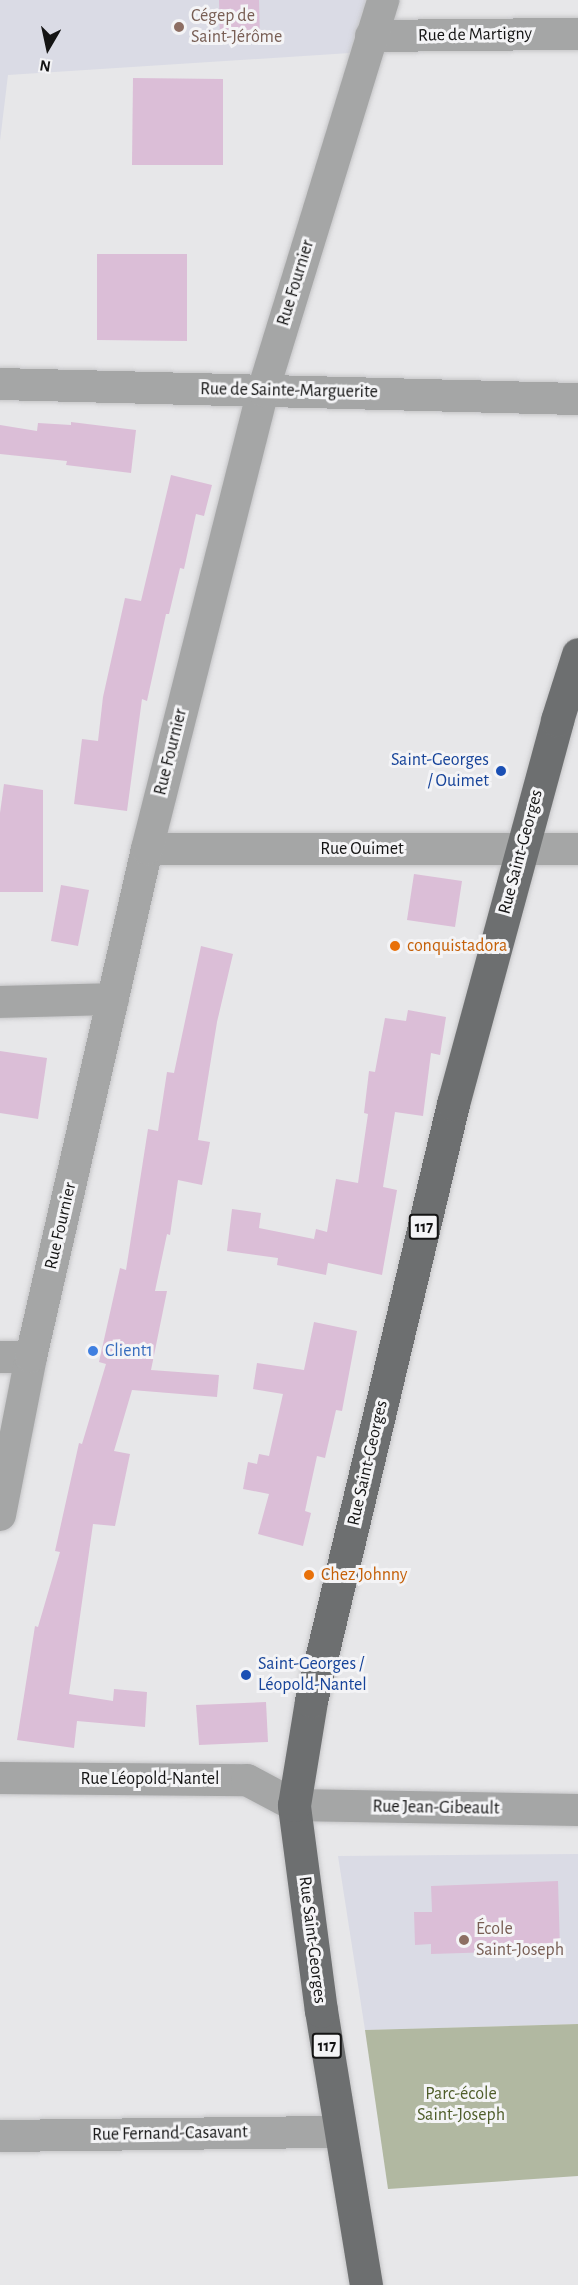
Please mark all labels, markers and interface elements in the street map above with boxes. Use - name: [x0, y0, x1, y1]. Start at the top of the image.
- place label: Cégep de Saint-Jérôme: [191, 6, 282, 48]
- north arrow: [18, 18, 78, 78]
- marker: Cégep de Saint-Jérôme: [172, 20, 186, 34]
- street label: Rue de Martigny: [418, 23, 532, 47]
- text: N: [38, 57, 52, 75]
- street label: Rue Fournier: [273, 237, 319, 329]
- street label: Rue de Sainte-Marguerite: [200, 379, 378, 403]
- street label: Rue Fournier: [150, 706, 192, 798]
- place label: Saint-Georges / Ouimet: [391, 750, 489, 792]
- marker: Saint-Georges / Ouimet: [494, 764, 508, 778]
- street label: Rue Saint-Georges: [494, 787, 548, 917]
- street label: Rue Ouimet: [320, 838, 404, 860]
- place label: conquistadora: [407, 935, 507, 957]
- marker: conquistadora: [388, 939, 402, 953]
- street label: Rue Fournier: [41, 1180, 81, 1272]
- road number: 117: [408, 1214, 440, 1240]
- place label: Client1: [105, 1340, 153, 1362]
- marker: Client1: [86, 1344, 100, 1358]
- street label: Rue Saint-Georges: [343, 1398, 393, 1528]
- place label: Chez Johnny: [321, 1564, 407, 1586]
- marker: Chez Johnny: [302, 1568, 316, 1582]
- place label: Saint-Georges / Léopold-Nantel: [258, 1654, 367, 1696]
- marker: Saint-Georges / Léopold-Nantel: [239, 1668, 253, 1682]
- street label: Rue Léopold-Nantel: [81, 1768, 219, 1790]
- street label: Rue Jean-Gibeault: [372, 1796, 500, 1820]
- street label: Rue Saint-Georges: [293, 1875, 331, 2005]
- place label: École Saint-Joseph: [476, 1919, 564, 1962]
- marker: École Saint-Joseph: [457, 1933, 471, 1947]
- road number: 117: [310, 2033, 344, 2059]
- park label: Parc-école Saint-Joseph: [417, 2084, 505, 2126]
- street label: Rue Fernand-Casavant: [92, 2122, 248, 2146]

